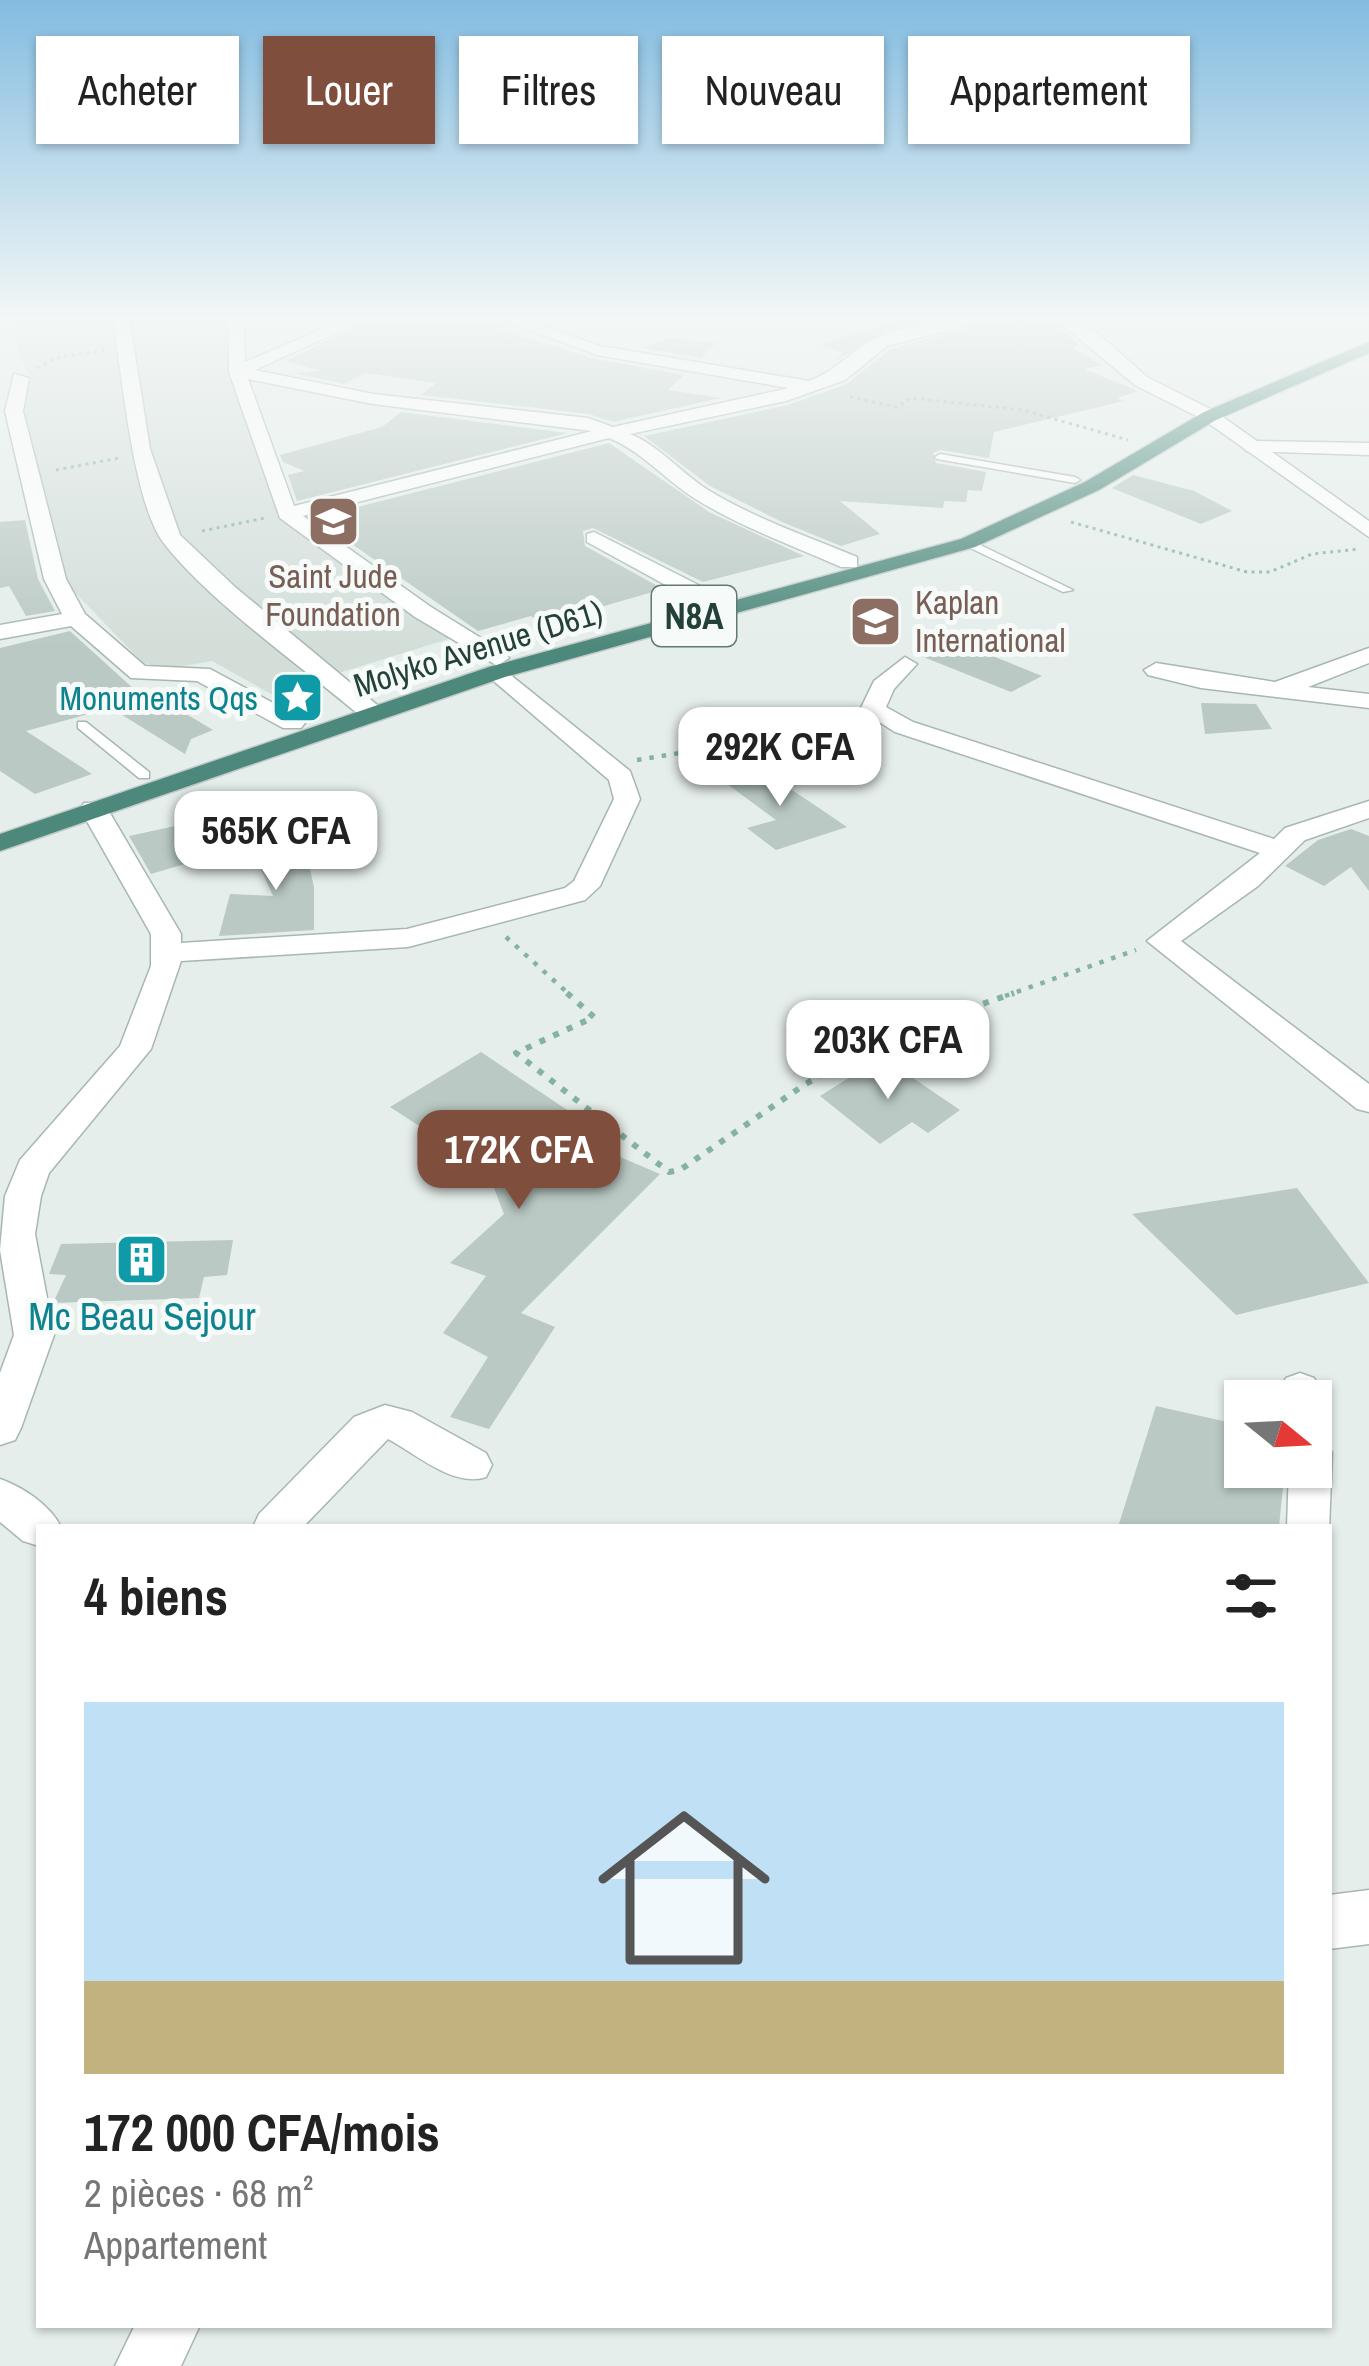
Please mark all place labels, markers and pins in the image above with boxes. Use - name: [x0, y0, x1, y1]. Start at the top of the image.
- school or university icon: Saint Jude Foundation: [305, 494, 361, 550]
- place label: Saint Jude Foundation: [265, 554, 401, 636]
- place label: Kaplan International: [915, 580, 1065, 662]
- school or university icon: Kaplan International: [848, 593, 904, 649]
- place icon: Monuments Qqs: [269, 670, 325, 726]
- place label: Monuments Qqs: [59, 676, 258, 720]
- pin: 292K CFA: [656, 707, 904, 809]
- pin: 565K CFA: [152, 791, 400, 893]
- pin: 203K CFA: [764, 1000, 1012, 1102]
- pin: 172K CFA: [395, 1110, 643, 1212]
- building icon: Mc Beau Sejour: [114, 1231, 170, 1287]
- place label: Mc Beau Sejour: [28, 1290, 256, 1342]

